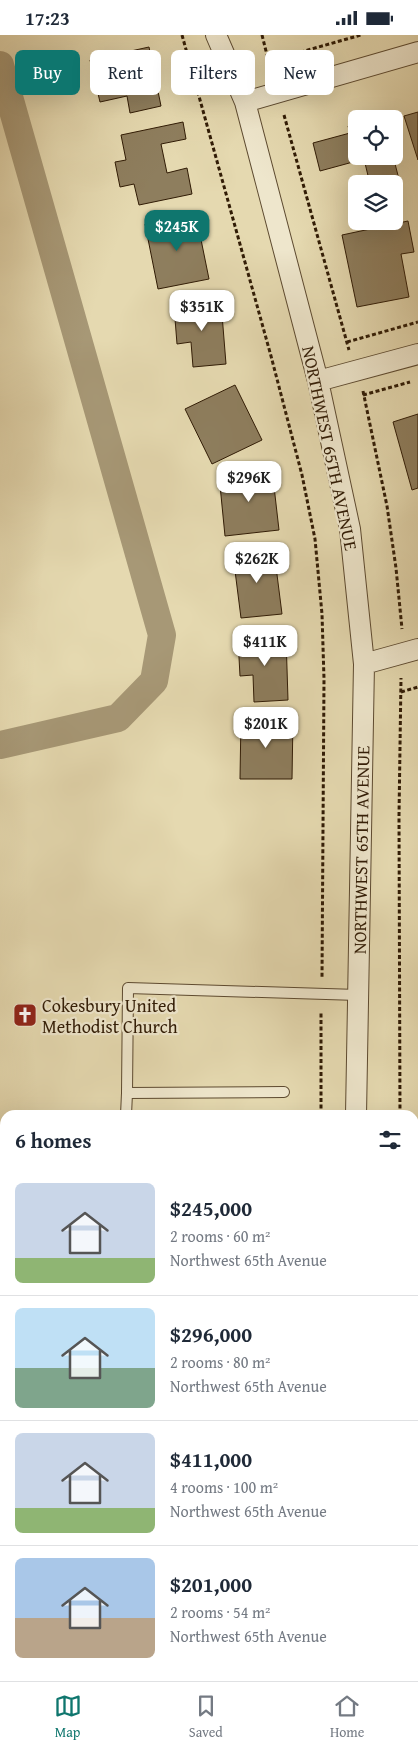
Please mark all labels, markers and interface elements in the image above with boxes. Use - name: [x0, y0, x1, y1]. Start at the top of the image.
- text: 17:23: [25, 4, 70, 32]
- chip: Buy: [15, 50, 80, 95]
- chip: Rent: [90, 50, 161, 95]
- chip: Filters: [171, 50, 255, 95]
- chip: New: [265, 50, 334, 95]
- map controls: [348, 110, 403, 230]
- button: locate: [348, 110, 403, 165]
- button: layers: [348, 175, 403, 230]
- pin: $245K: [142, 209, 212, 252]
- text: $245K: [155, 214, 199, 238]
- pin: $351K: [167, 289, 237, 332]
- text: $351K: [180, 294, 224, 318]
- street label: NORTHWEST 65TH AVENUE: [295, 343, 365, 553]
- pin: $296K: [214, 461, 284, 503]
- text: $296K: [227, 465, 271, 489]
- pin: $262K: [222, 541, 292, 584]
- text: $262K: [235, 546, 279, 570]
- pin: $411K: [230, 625, 300, 667]
- text: $411K: [243, 629, 287, 653]
- pin: $201K: [231, 707, 301, 749]
- text: $201K: [244, 711, 288, 735]
- street label: NORTHWEST 65TH AVENUE: [346, 746, 376, 954]
- place label: Cokesbury United Methodist Church: [42, 992, 178, 1040]
- church icon: Cokesbury United Methodist Church: [12, 1002, 38, 1028]
- text: 6 homes: [15, 1125, 91, 1156]
- icon: filters: [376, 1126, 404, 1154]
- text: $245,000: [170, 1193, 252, 1224]
- icon: home: [55, 1203, 115, 1263]
- text: 2 rooms · 60 m²: [170, 1224, 270, 1248]
- text: Northwest 65th Avenue: [170, 1248, 327, 1272]
- text: $296,000: [170, 1319, 252, 1350]
- icon: home: [55, 1328, 115, 1388]
- text: 2 rooms · 80 m²: [170, 1350, 270, 1374]
- text: Northwest 65th Avenue: [170, 1374, 327, 1398]
- text: $411,000: [170, 1444, 252, 1475]
- icon: home: [55, 1453, 115, 1513]
- text: 4 rooms · 100 m²: [170, 1475, 278, 1499]
- text: Northwest 65th Avenue: [170, 1499, 327, 1523]
- text: $201,000: [170, 1569, 252, 1600]
- icon: home: [55, 1578, 115, 1638]
- text: 2 rooms · 54 m²: [170, 1600, 270, 1624]
- text: Northwest 65th Avenue: [170, 1624, 327, 1648]
- tab: Map: [54, 1692, 82, 1742]
- tab: Saved: [189, 1692, 223, 1742]
- tab: Home: [330, 1692, 364, 1742]

